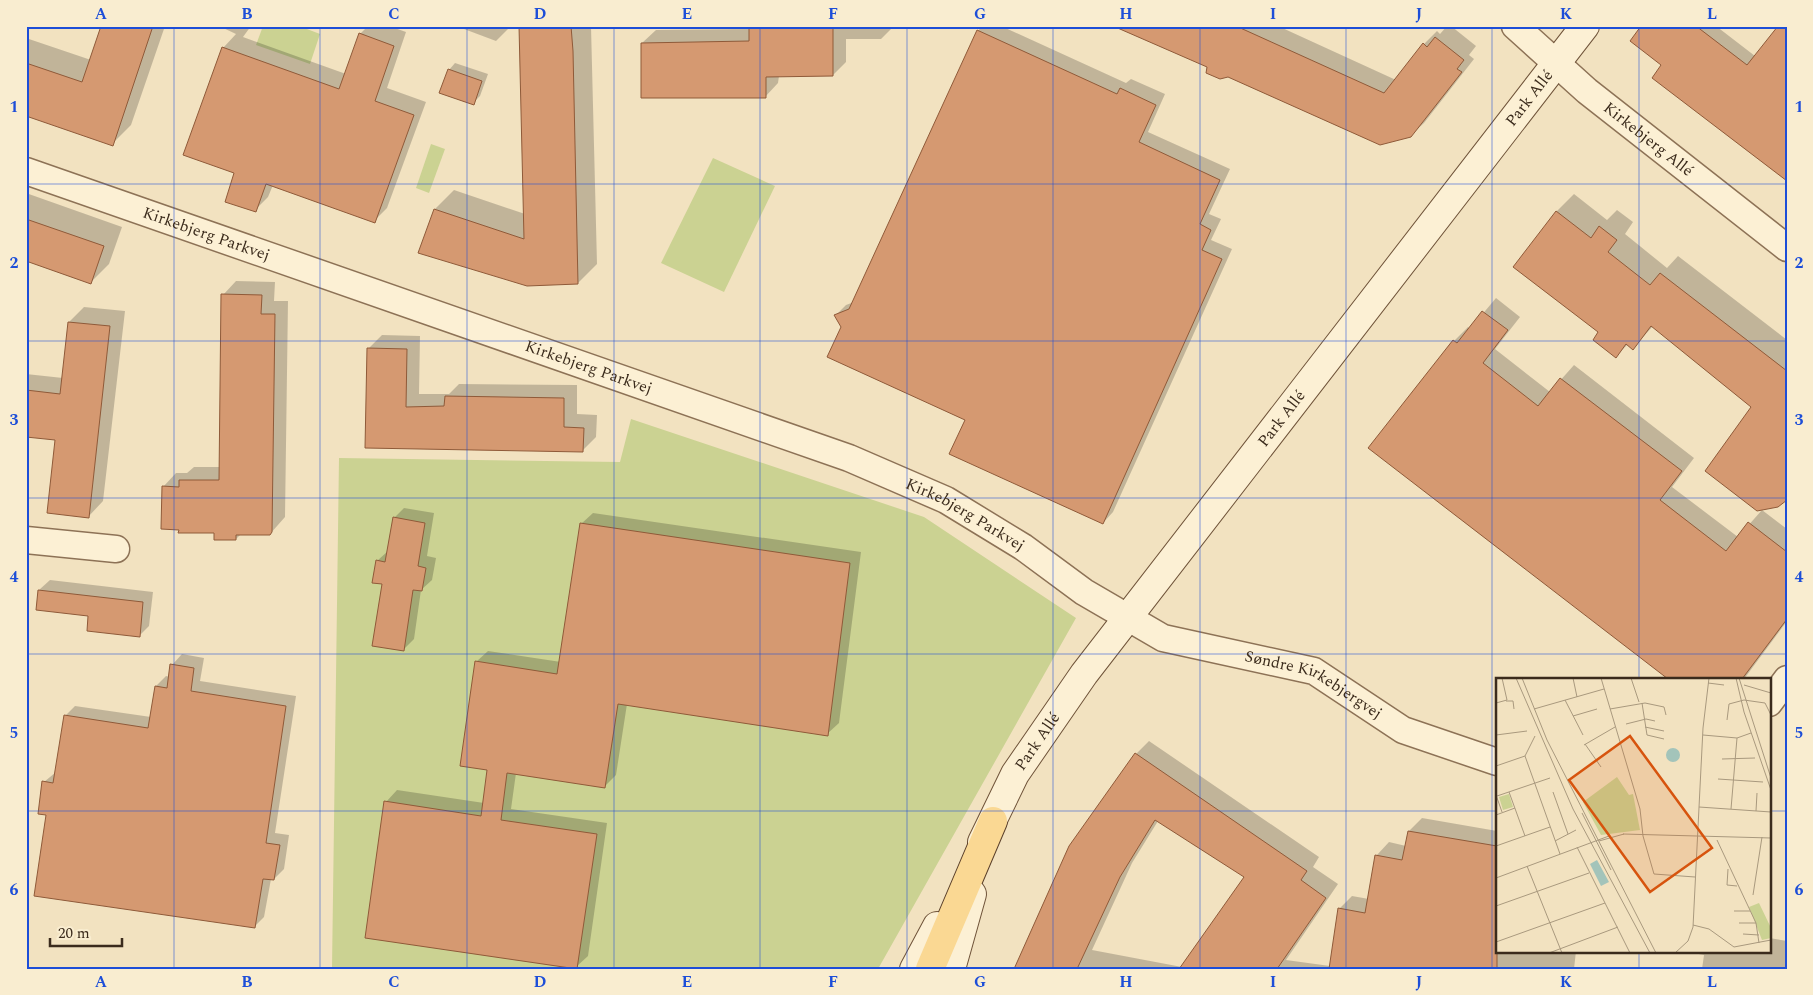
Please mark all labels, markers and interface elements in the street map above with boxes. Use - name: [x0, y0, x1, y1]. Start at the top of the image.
- text: A: [95, 2, 108, 26]
- text: B: [241, 2, 253, 26]
- text: C: [388, 2, 400, 26]
- text: D: [534, 2, 547, 26]
- text: E: [682, 2, 692, 26]
- text: F: [828, 2, 838, 26]
- text: G: [974, 2, 986, 26]
- text: H: [1119, 2, 1133, 26]
- text: I: [1270, 2, 1276, 26]
- text: J: [1416, 2, 1423, 26]
- text: K: [1560, 2, 1573, 26]
- text: L: [1707, 2, 1717, 26]
- street label: Park Allé: [1500, 64, 1559, 132]
- text: 1: [10, 95, 18, 119]
- text: 1: [1795, 95, 1803, 119]
- street label: Kirkebjerg Allé: [1598, 96, 1699, 182]
- street label: Kirkebjerg Parkvej: [139, 201, 273, 267]
- text: 2: [10, 251, 19, 275]
- text: 2: [1795, 251, 1804, 275]
- street label: Kirkebjerg Parkvej: [522, 334, 656, 401]
- street label: Park Allé: [1252, 385, 1311, 452]
- text: 3: [10, 408, 19, 432]
- text: 3: [1795, 408, 1804, 432]
- street label: Kirkebjerg Parkvej: [902, 472, 1029, 557]
- text: 4: [10, 565, 19, 589]
- text: 4: [1795, 565, 1804, 589]
- street label: Søndre Kirkebjergvej: [1243, 644, 1387, 725]
- inset map: [1496, 678, 1770, 952]
- street label: Park Allé: [1009, 707, 1066, 776]
- text: 5: [10, 721, 18, 745]
- text: 5: [1795, 721, 1803, 745]
- text: 6: [10, 878, 19, 902]
- text: 6: [1795, 878, 1804, 902]
- scale bar: [50, 915, 122, 947]
- text: 20 m: [58, 922, 90, 945]
- text: A: [95, 970, 108, 994]
- text: B: [241, 970, 253, 994]
- text: C: [388, 970, 400, 994]
- text: D: [534, 970, 547, 994]
- text: E: [682, 970, 692, 994]
- text: F: [828, 970, 838, 994]
- text: G: [974, 970, 986, 994]
- text: H: [1119, 970, 1133, 994]
- text: I: [1270, 970, 1276, 994]
- text: J: [1416, 970, 1423, 994]
- text: K: [1560, 970, 1573, 994]
- text: L: [1707, 970, 1717, 994]

